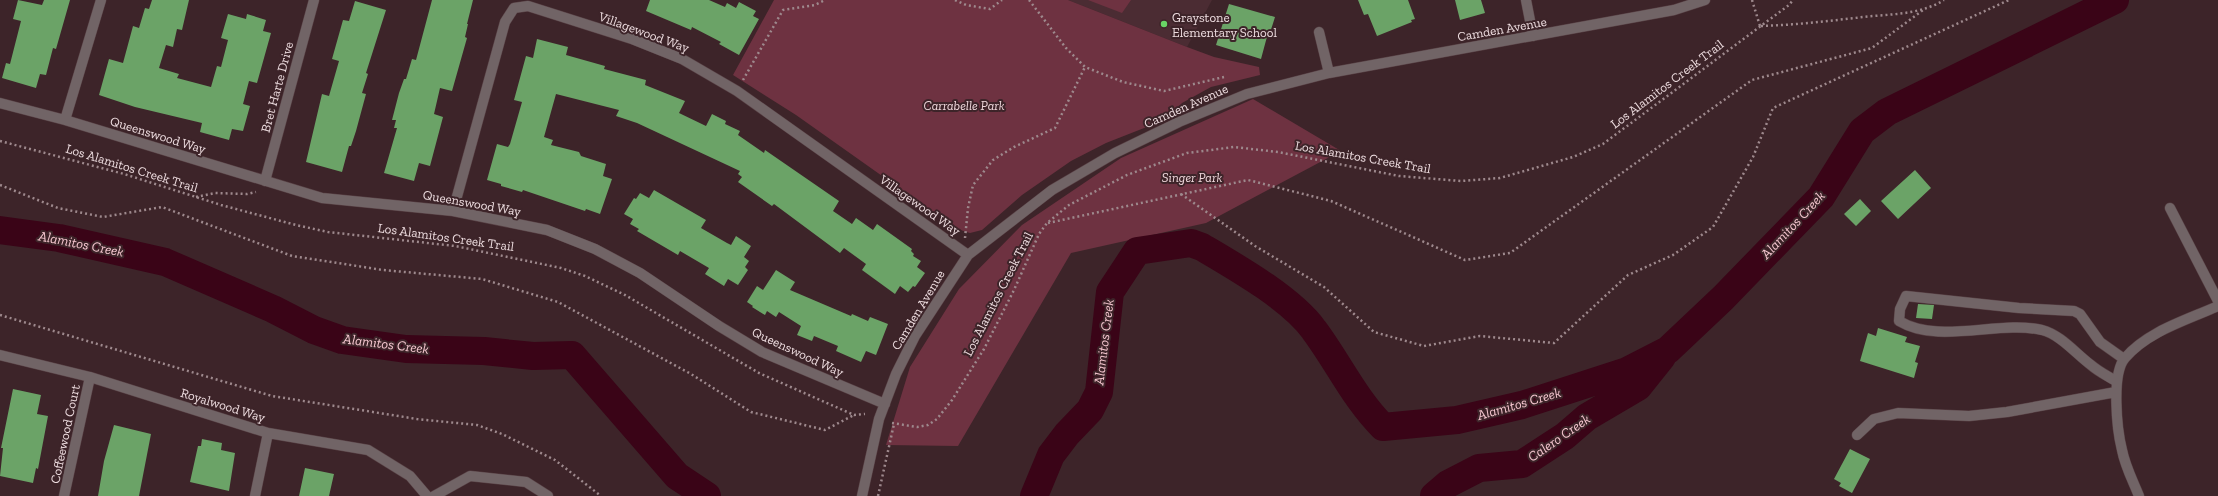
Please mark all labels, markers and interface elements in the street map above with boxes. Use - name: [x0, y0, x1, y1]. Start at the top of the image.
- street label: Villagewood Way: [596, 8, 692, 55]
- place label: Graystone Elementary School: [1172, 10, 1277, 40]
- street label: Camden Avenue: [1456, 14, 1548, 44]
- marker: Graystone Elementary School: [1159, 19, 1169, 29]
- street label: Los Alamitos Creek Trail: [1608, 36, 1727, 131]
- street label: Bret Harte Drive: [258, 40, 296, 134]
- street label: Camden Avenue: [1142, 81, 1230, 131]
- park label: Carrabelle Park: [923, 98, 1005, 113]
- street label: Queenswood Way: [108, 113, 208, 157]
- street label: Los Alamitos Creek Trail: [1294, 138, 1432, 176]
- street label: Los Alamitos Creek Trail: [64, 141, 200, 195]
- park label: Singer Park: [1162, 170, 1222, 185]
- street label: Villagewood Way: [876, 171, 964, 239]
- street label: Queenswood Way: [422, 187, 523, 219]
- water label: Alamitos Creek: [1757, 188, 1829, 263]
- street label: Los Alamitos Creek Trail: [377, 220, 516, 254]
- water label: Alamitos Creek: [36, 227, 125, 261]
- street label: Los Alamitos Creek Trail: [960, 229, 1036, 359]
- street label: Camden Avenue: [888, 267, 948, 353]
- water label: Alamitos Creek: [1090, 298, 1118, 387]
- street label: Queenswood Way: [750, 324, 846, 380]
- water label: Alamitos Creek: [341, 330, 430, 358]
- street label: Coffeewood Court: [47, 383, 83, 485]
- water label: Alamitos Creek: [1474, 384, 1563, 424]
- street label: Royalwood Way: [179, 385, 267, 425]
- water label: Calero Creek: [1525, 410, 1593, 466]

